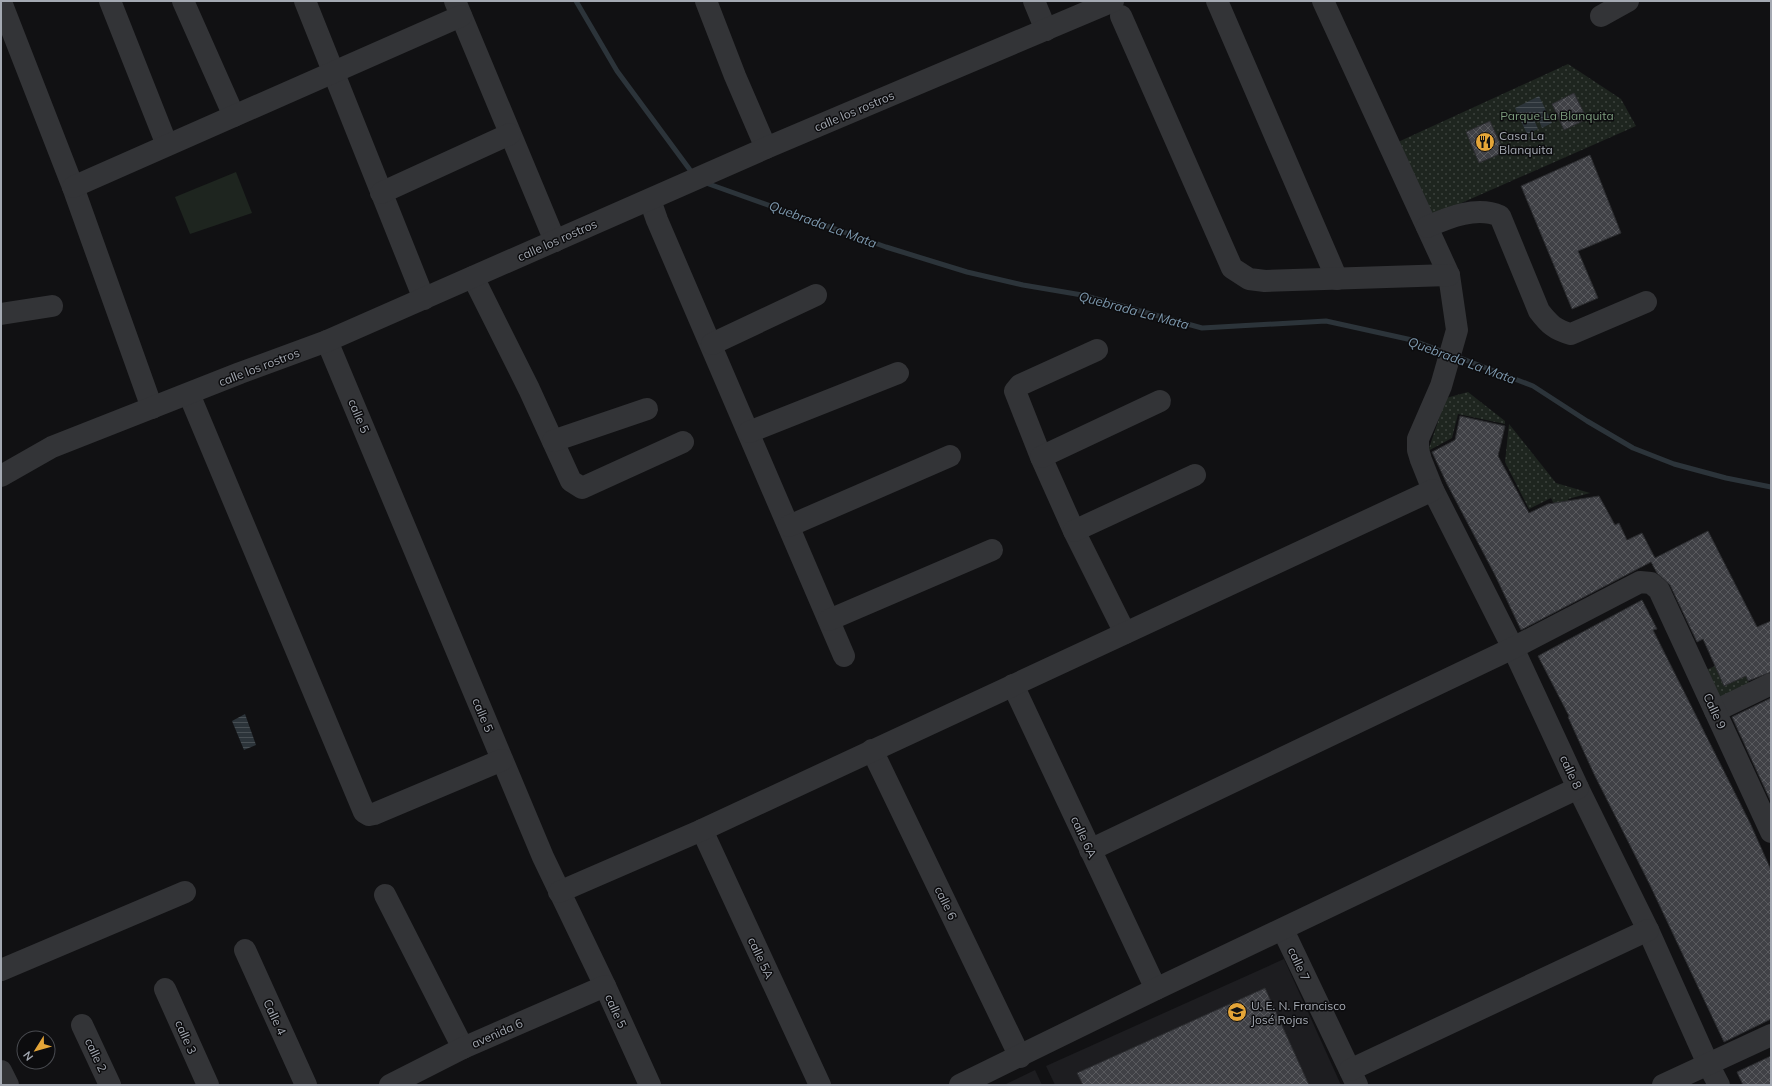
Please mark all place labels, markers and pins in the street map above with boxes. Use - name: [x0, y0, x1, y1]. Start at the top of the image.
- place label: Casa La Blanquita: [1499, 128, 1553, 157]
- restaurant icon: Casa La Blanquita: [1474, 131, 1496, 153]
- place label: U. E. N. Francisco José Rojas: [1251, 998, 1346, 1027]
- school or university icon: U. E. N. Francisco José Rojas: [1226, 1001, 1248, 1023]

